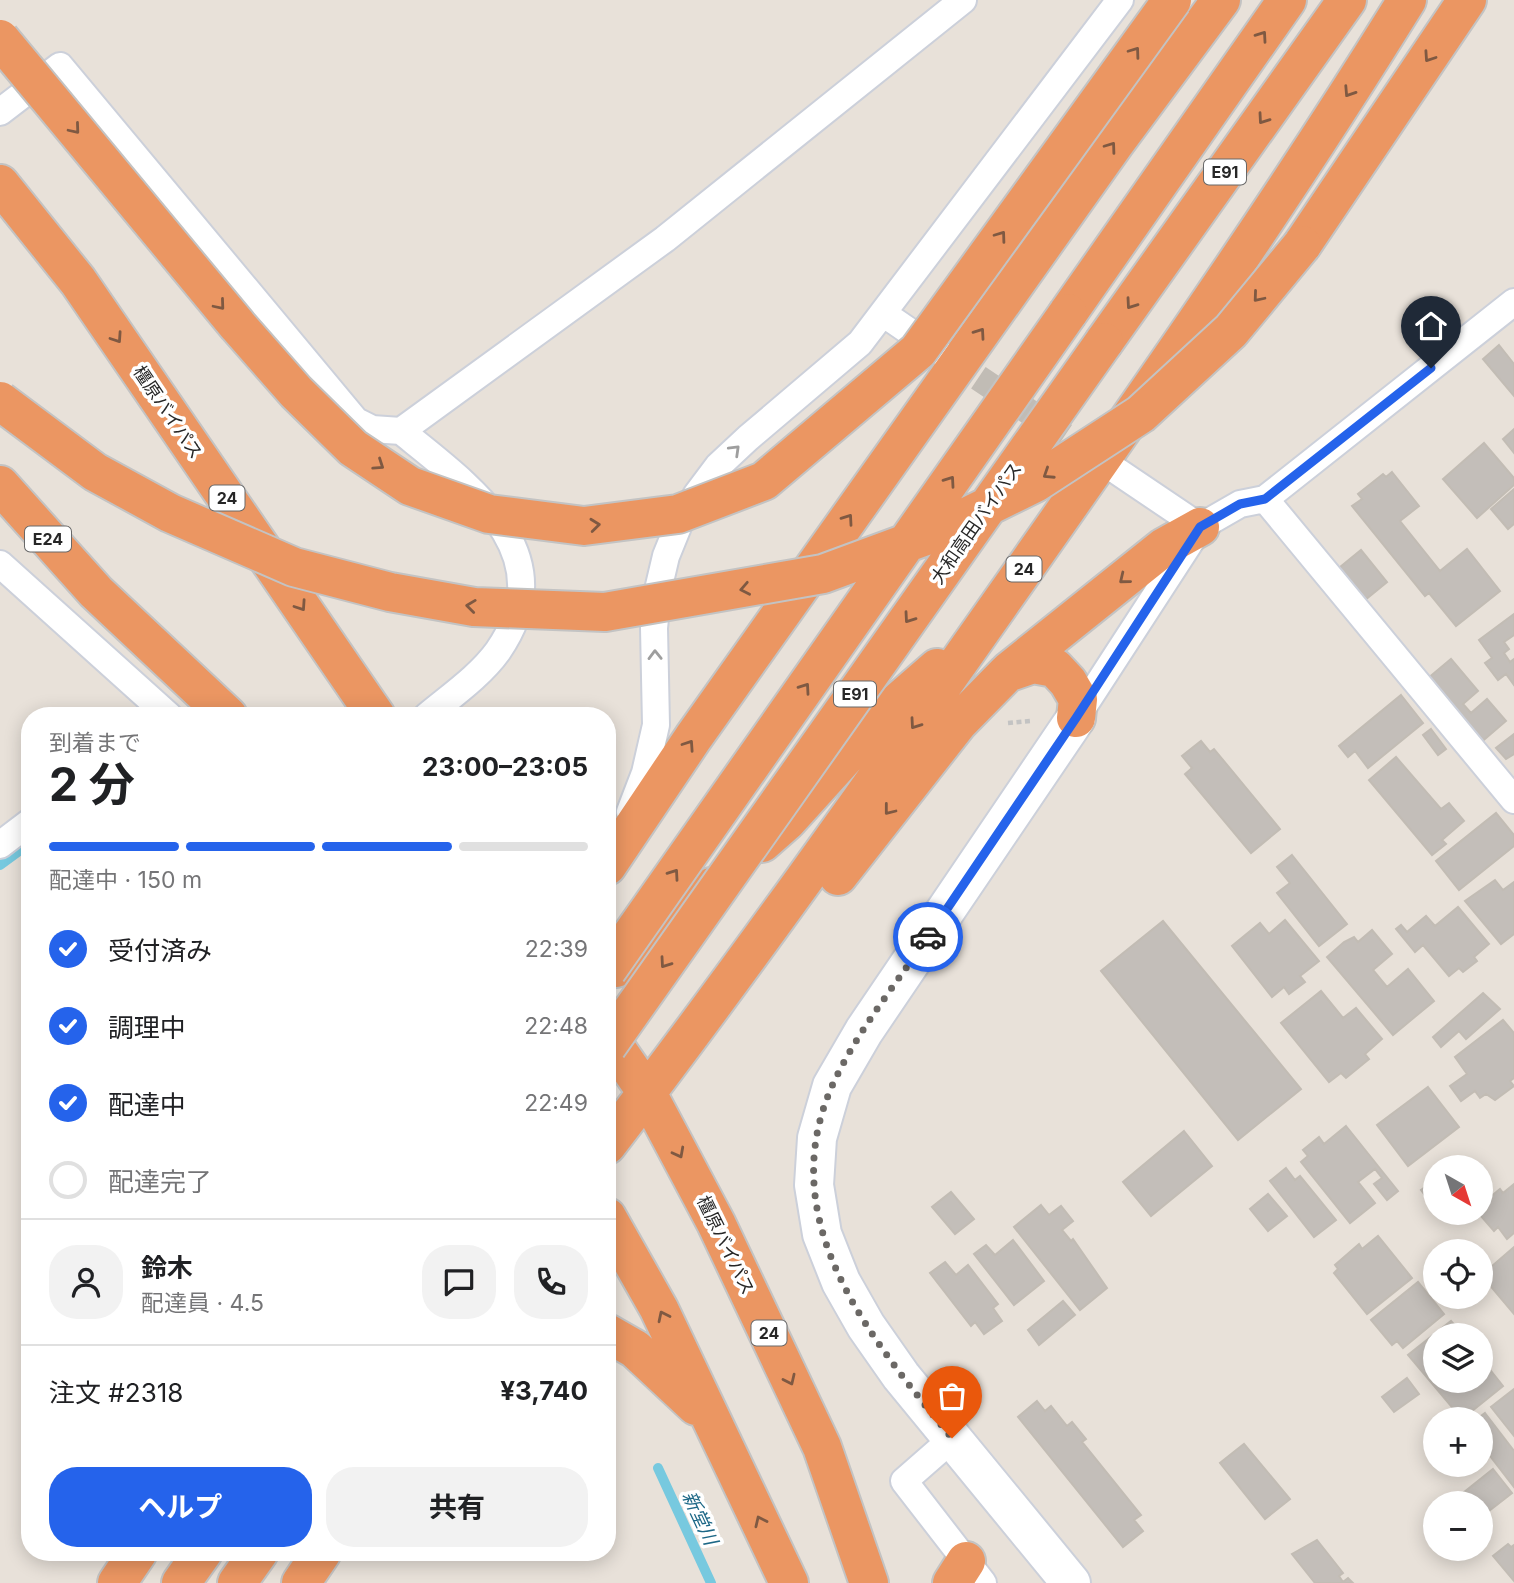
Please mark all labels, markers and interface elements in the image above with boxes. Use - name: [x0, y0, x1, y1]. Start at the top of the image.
- one-way arrow: [1254, 31, 1266, 44]
- one-way arrow: [1126, 47, 1139, 60]
- one-way arrow: [1424, 49, 1437, 62]
- one-way arrow: [1344, 84, 1357, 97]
- one-way arrow: [1259, 111, 1271, 124]
- one-way arrow: [67, 121, 79, 134]
- one-way arrow: [1103, 143, 1116, 155]
- road number: E91: [1204, 160, 1246, 184]
- one-way arrow: [993, 231, 1005, 244]
- one-way arrow: [1254, 290, 1267, 302]
- one-way arrow: [212, 296, 224, 309]
- one-way arrow: [1127, 296, 1139, 309]
- pin: [1401, 296, 1461, 368]
- icon: home: [1412, 307, 1450, 345]
- one-way arrow: [972, 328, 984, 341]
- one-way arrow: [109, 330, 122, 343]
- street label: 橿原バイパス: [129, 362, 207, 462]
- one-way arrow: [726, 446, 739, 459]
- one-way arrow: [372, 457, 385, 470]
- street label: 大和高田バイパス: [926, 458, 1026, 588]
- one-way arrow: [1043, 466, 1056, 479]
- one-way arrow: [942, 476, 954, 489]
- road number: 24: [210, 485, 244, 510]
- one-way arrow: [840, 514, 853, 527]
- one-way arrow: [589, 517, 601, 532]
- road number: E24: [25, 526, 71, 552]
- road number: 24: [1006, 556, 1042, 582]
- one-way arrow: [1120, 571, 1132, 584]
- one-way arrow: [740, 580, 752, 595]
- one-way arrow: [293, 598, 305, 611]
- one-way arrow: [465, 598, 477, 613]
- one-way arrow: [905, 610, 917, 623]
- one-way arrow: [647, 649, 663, 660]
- road number: E91: [834, 681, 876, 706]
- one-way arrow: [797, 683, 809, 696]
- one-way arrow: [911, 716, 923, 729]
- text: 到着まで: [49, 729, 141, 757]
- one-way arrow: [681, 739, 694, 752]
- text: 23:00–23:05: [422, 751, 588, 782]
- text: 2 分: [49, 756, 135, 812]
- one-way arrow: [885, 803, 898, 815]
- text: 配達中 · 150 m: [49, 866, 202, 894]
- one-way arrow: [666, 869, 678, 882]
- courier: [893, 902, 963, 972]
- icon: car: [909, 918, 947, 956]
- icon: check: [49, 930, 87, 968]
- text: 受付済み: [108, 935, 212, 966]
- text: 22:39: [525, 935, 588, 963]
- one-way arrow: [660, 955, 673, 968]
- icon: check: [49, 1007, 87, 1045]
- text: 調理中: [108, 1012, 186, 1043]
- text: 22:48: [524, 1012, 588, 1040]
- icon: check: [49, 1084, 87, 1122]
- text: 配達中: [108, 1089, 186, 1120]
- text: 22:49: [524, 1089, 588, 1117]
- one-way arrow: [671, 1146, 685, 1159]
- north arrow: [1423, 1155, 1493, 1225]
- map controls: [1423, 1155, 1493, 1561]
- text: 配達完了: [108, 1166, 212, 1197]
- street label: 橿原バイパス: [693, 1192, 759, 1298]
- button: locate: [1423, 1239, 1493, 1309]
- button: person: [49, 1245, 123, 1319]
- button: chat: [422, 1245, 496, 1319]
- button: phone: [514, 1245, 588, 1319]
- text: 鈴木: [141, 1252, 193, 1283]
- text: 配達員 · 4.5: [141, 1289, 264, 1317]
- one-way arrow: [657, 1311, 671, 1323]
- road number: 24: [752, 1320, 786, 1345]
- button: layers: [1423, 1323, 1493, 1393]
- pin: [922, 1366, 982, 1438]
- one-way arrow: [782, 1372, 796, 1385]
- text: ¥3,740: [500, 1375, 588, 1406]
- text: 注文 #2318: [49, 1377, 183, 1408]
- icon: bag: [933, 1377, 971, 1415]
- button: +: [1423, 1407, 1493, 1477]
- button: ヘルプ: [49, 1467, 312, 1547]
- button: 共有: [326, 1467, 588, 1547]
- water label: 新堂川: [678, 1487, 723, 1550]
- button: −: [1423, 1491, 1493, 1561]
- one-way arrow: [754, 1516, 768, 1528]

